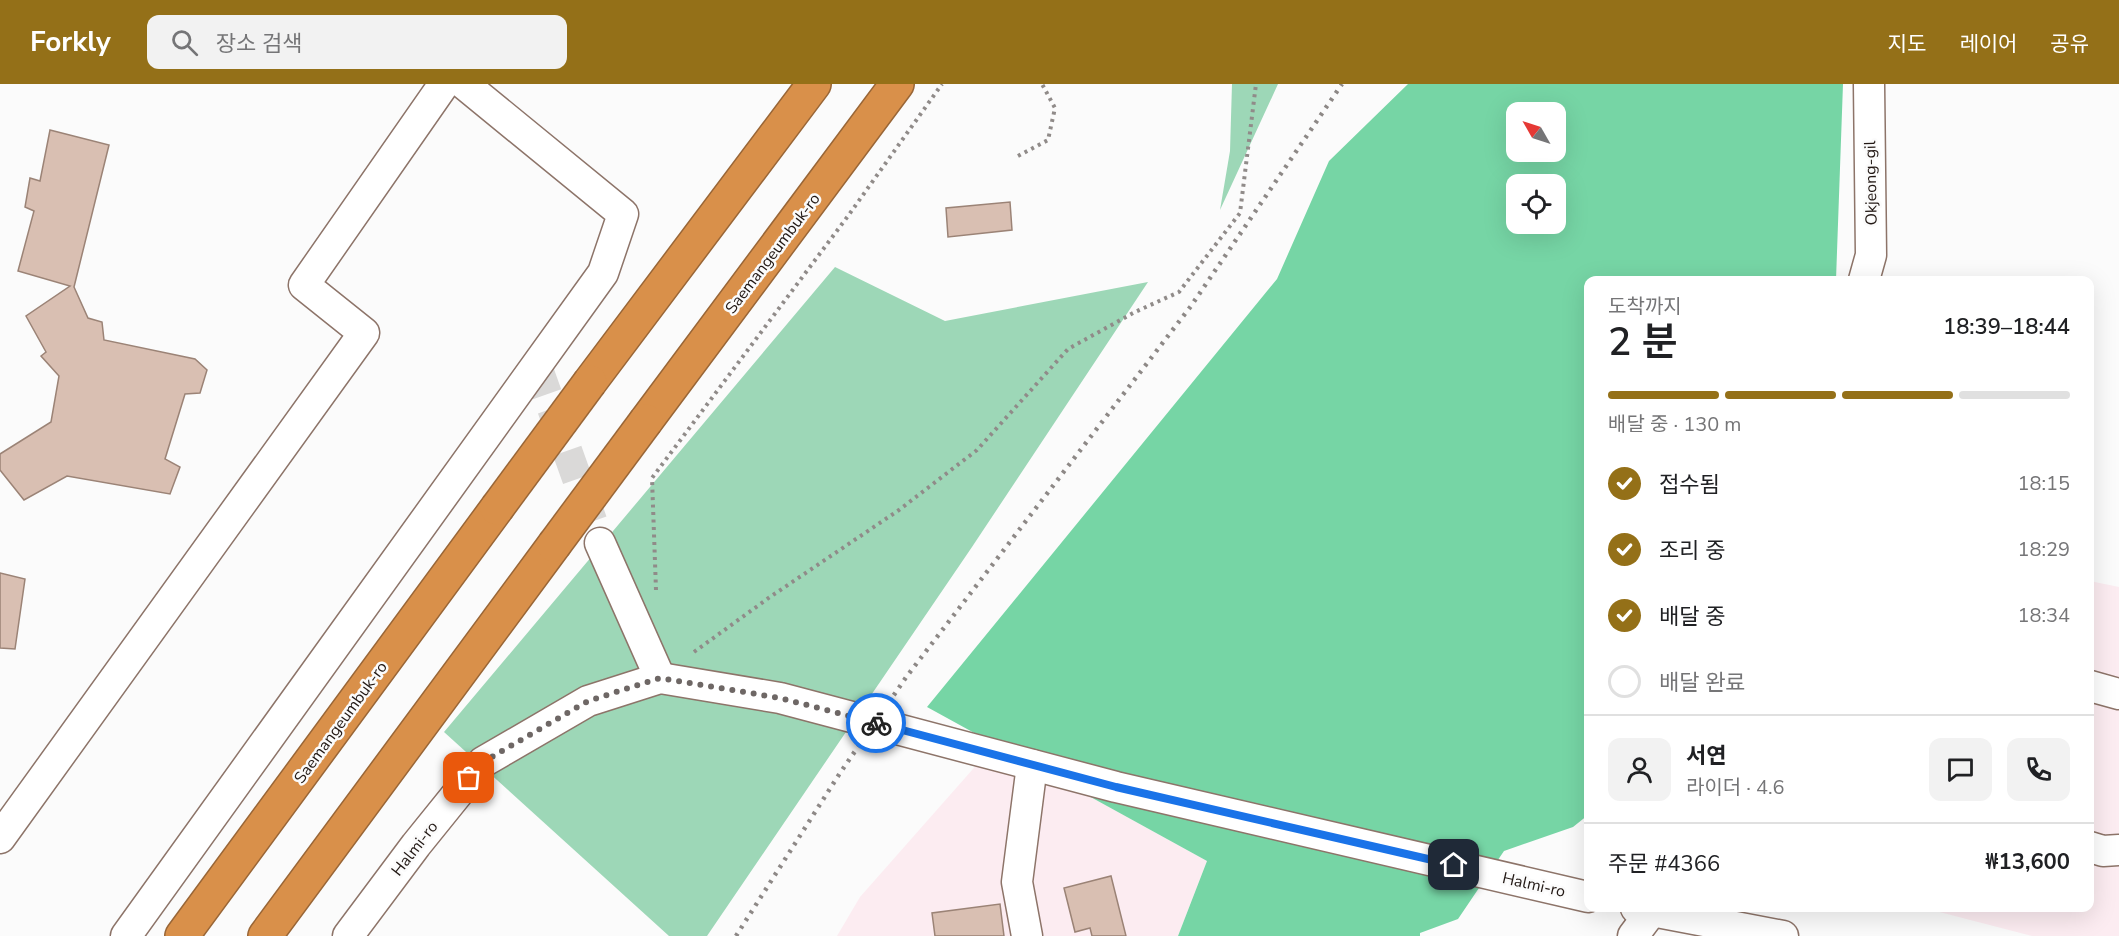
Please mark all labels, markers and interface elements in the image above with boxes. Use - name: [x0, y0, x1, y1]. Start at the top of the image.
- search box: [147, 15, 567, 69]
- text: Forkly: [30, 23, 111, 61]
- icon: search: [168, 26, 201, 59]
- text: 장소 검색: [216, 29, 302, 59]
- text: 지도: [1888, 30, 1926, 58]
- text: 레이어: [1959, 30, 2017, 58]
- text: 공유: [2050, 30, 2089, 58]
- north arrow: [1506, 102, 1566, 162]
- map controls: [1506, 102, 1566, 234]
- street label: Okjeong-gil: [1859, 140, 1883, 226]
- button: locate: [1506, 174, 1566, 234]
- street label: Saemangeumbuk-ro: [720, 189, 826, 318]
- text: 도착까지: [1608, 293, 1682, 320]
- text: 18:39–18:44: [1943, 312, 2070, 342]
- text: 2 분: [1608, 316, 1678, 369]
- text: 배달 중 · 130 m: [1608, 411, 1741, 438]
- icon: check: [1608, 467, 1641, 500]
- text: 접수됨: [1659, 470, 1720, 500]
- text: 18:15: [2017, 470, 2070, 497]
- icon: check: [1608, 533, 1641, 566]
- text: 조리 중: [1659, 536, 1725, 566]
- text: 18:29: [2017, 536, 2070, 563]
- icon: check: [1608, 599, 1641, 632]
- text: 배달 중: [1659, 602, 1725, 632]
- text: 18:34: [2017, 602, 2070, 629]
- street label: Saemangeumbuk-ro: [289, 657, 393, 788]
- text: 배달 완료: [1659, 668, 1746, 698]
- courier: [846, 693, 906, 753]
- icon: bike: [860, 707, 893, 740]
- button: person: [1608, 738, 1671, 801]
- button: chat: [1929, 738, 1992, 801]
- button: phone: [2007, 738, 2070, 801]
- text: 서연: [1686, 741, 1726, 771]
- pin: [443, 752, 494, 803]
- icon: bag: [452, 761, 485, 794]
- text: 라이더 · 4.6: [1686, 774, 1785, 801]
- street label: Halmi-ro: [386, 817, 443, 881]
- pin: [1428, 839, 1479, 890]
- text: ₩13,600: [1985, 847, 2070, 877]
- icon: home: [1437, 848, 1470, 881]
- text: 주문 #4366: [1608, 849, 1720, 879]
- street label: Halmi-ro: [1500, 867, 1568, 903]

